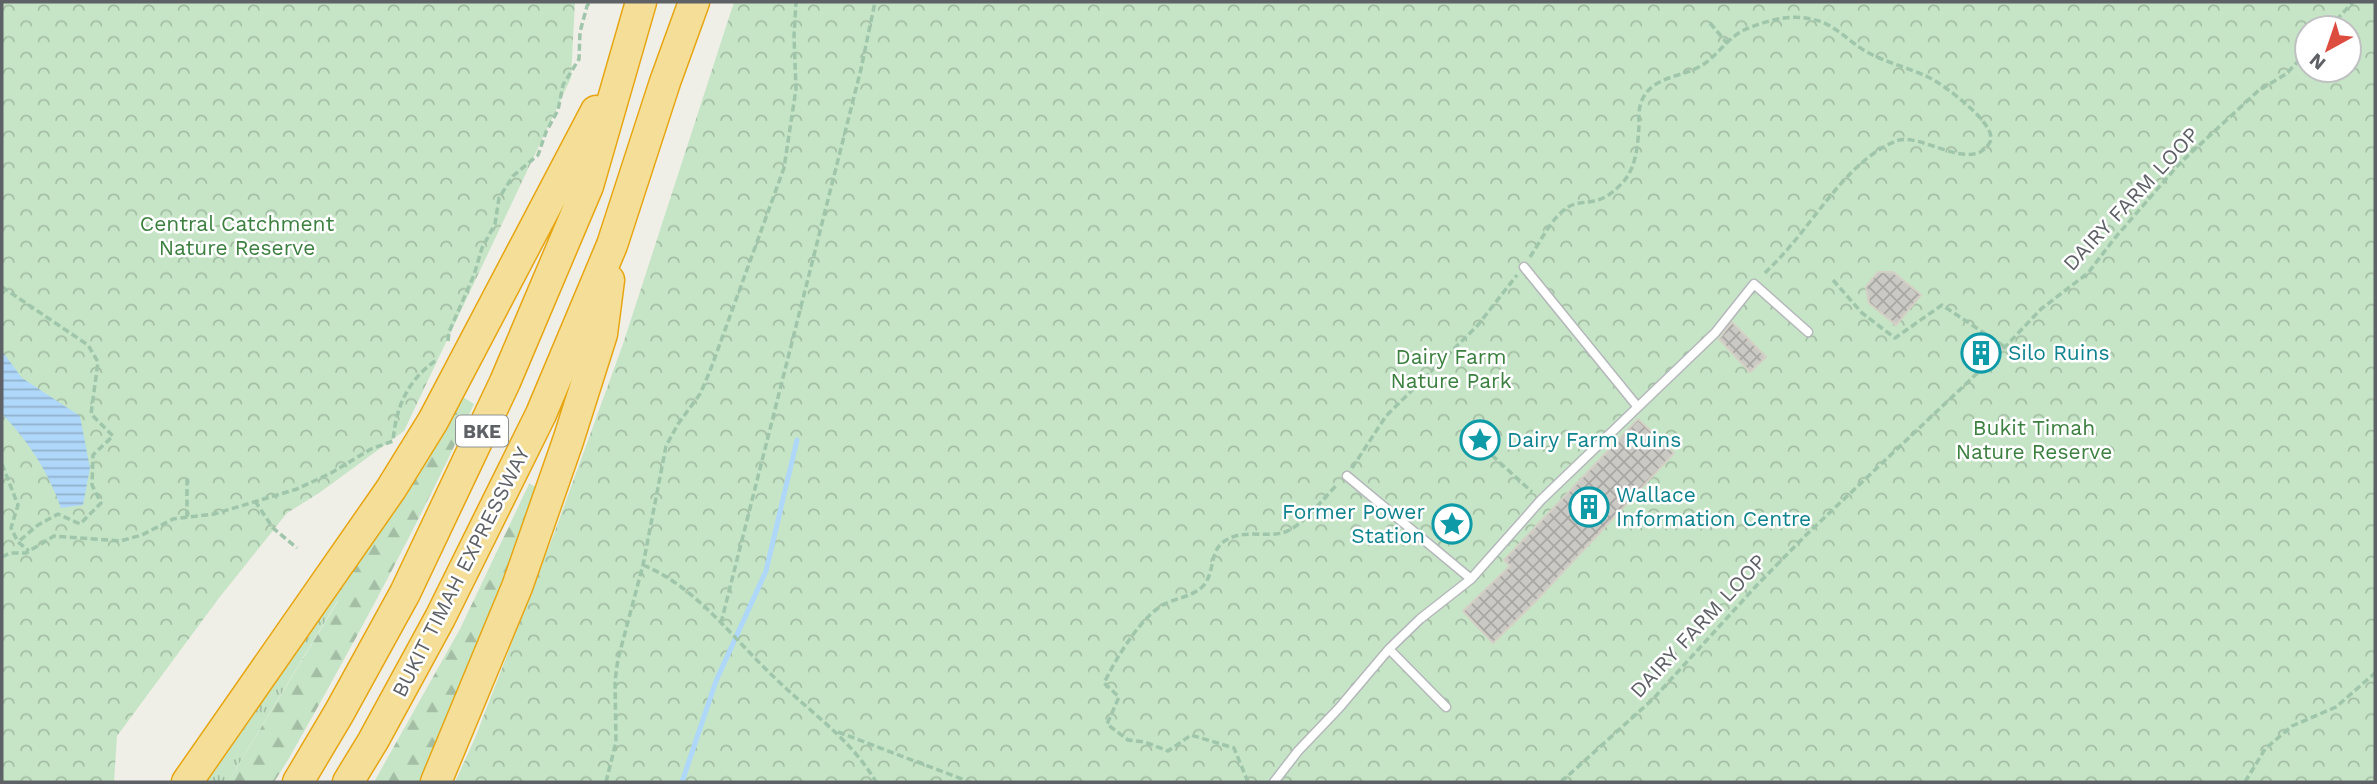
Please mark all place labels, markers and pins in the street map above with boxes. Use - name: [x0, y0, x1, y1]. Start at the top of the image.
- building icon: Silo Ruins: [1960, 332, 2002, 374]
- place label: Silo Ruins: [2008, 340, 2109, 365]
- place icon: Dairy Farm Ruins: [1459, 419, 1501, 461]
- place label: Dairy Farm Ruins: [1507, 427, 1681, 452]
- place label: Wallace Information Centre: [1616, 482, 1811, 531]
- building icon: Wallace Information Centre: [1568, 486, 1610, 528]
- place label: Former Power Station: [1282, 499, 1425, 548]
- place icon: Former Power Station: [1431, 503, 1473, 545]

